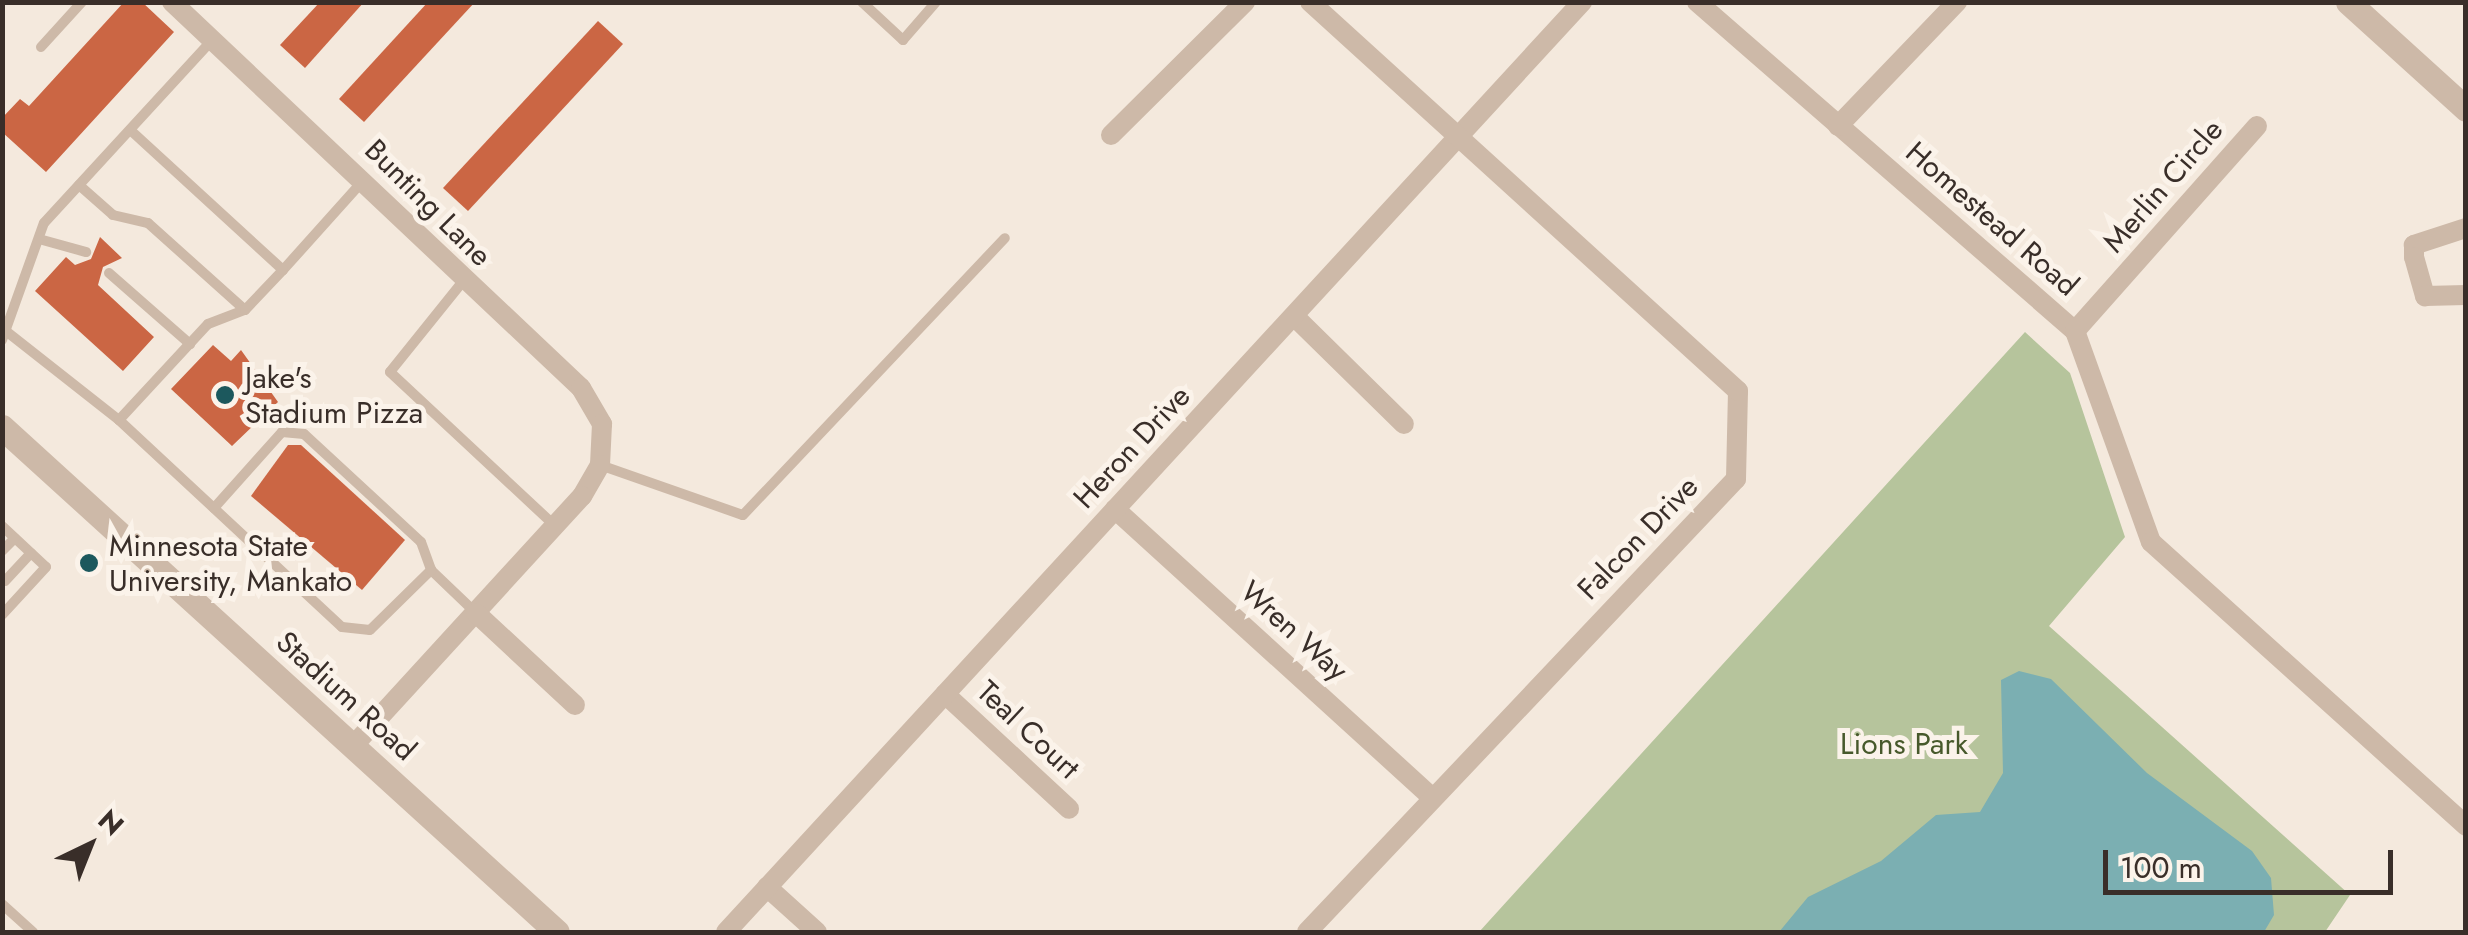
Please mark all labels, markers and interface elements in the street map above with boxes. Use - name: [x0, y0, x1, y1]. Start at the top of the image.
- street label: Merlin Circle: [2095, 112, 2231, 260]
- street label: Bunting Lane: [357, 132, 499, 274]
- street label: Homestead Road: [1898, 134, 2086, 304]
- place label: Jake's Stadium Pizza: [245, 360, 423, 430]
- street label: Heron Drive: [1066, 378, 1198, 516]
- marker: Jake's Stadium Pizza: [214, 384, 236, 406]
- street label: Falcon Drive: [1570, 469, 1706, 607]
- place label: Minnesota State University, Mankato: [109, 528, 352, 598]
- marker: Minnesota State University, Mankato: [78, 552, 100, 574]
- street label: Wren Way: [1233, 574, 1355, 688]
- street label: Stadium Road: [269, 624, 423, 768]
- street label: Teal Court: [969, 674, 1087, 786]
- park label: Lions Park: [1840, 726, 1968, 762]
- north arrow: [40, 795, 140, 895]
- text: N: [89, 800, 133, 845]
- scale bar: [2108, 830, 2398, 892]
- text: 100 m: [2120, 846, 2202, 889]

